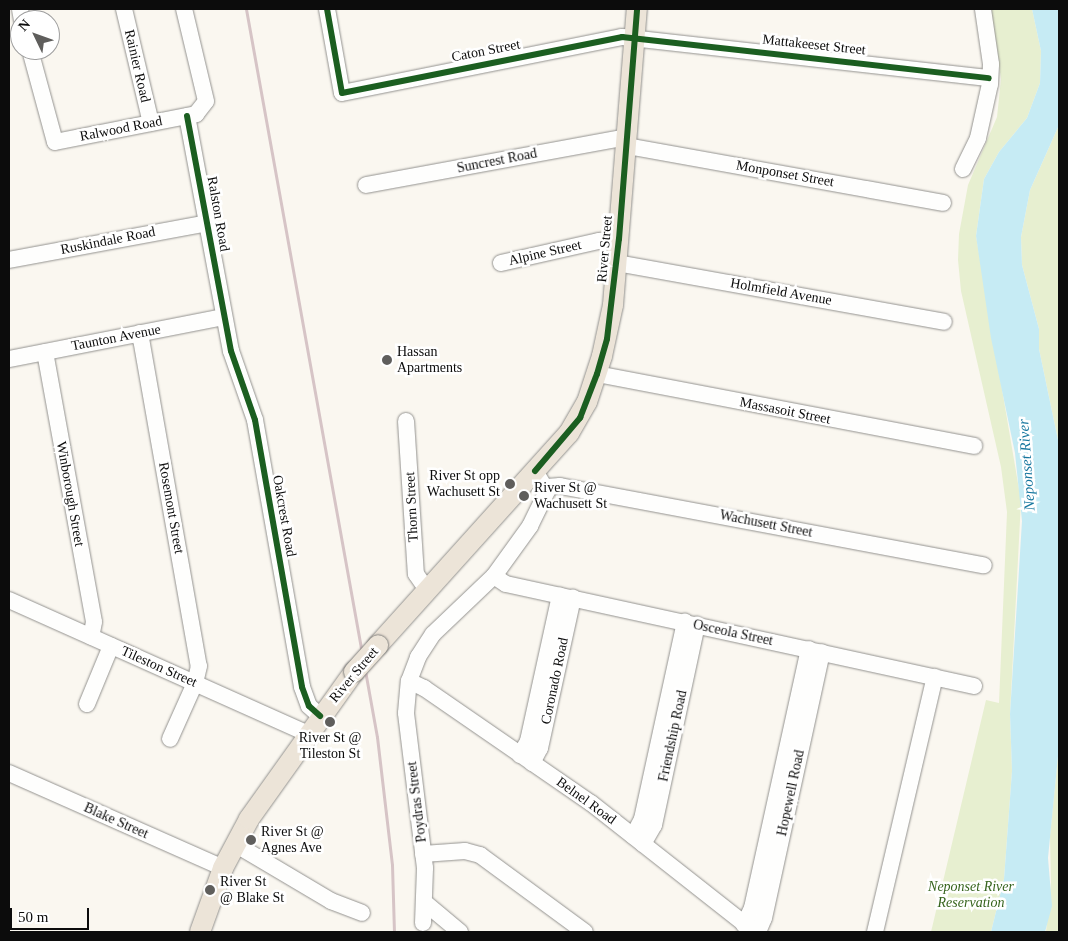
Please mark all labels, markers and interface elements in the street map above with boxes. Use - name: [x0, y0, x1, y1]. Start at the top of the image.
- north arrow: [10, 10, 60, 60]
- text: N: [15, 17, 33, 34]
- street label: Rainier Road: [120, 28, 154, 104]
- street label: Mattakeeset Street: [762, 31, 866, 59]
- street label: Caton Street: [450, 36, 522, 66]
- street label: Ralwood Road: [78, 113, 164, 145]
- street label: Suncrest Road: [456, 145, 538, 177]
- street label: Monponset Street: [735, 157, 835, 191]
- street label: Ralston Road: [203, 175, 233, 253]
- street label: River Street: [594, 215, 616, 283]
- street label: Ruskindale Road: [59, 224, 157, 258]
- street label: Alpine Street: [507, 236, 583, 270]
- street label: Holmfield Avenue: [729, 275, 833, 309]
- street label: Taunton Avenue: [69, 321, 163, 355]
- place label: Hassan Apartments: [397, 344, 462, 377]
- marker: Hassan Apartments: [381, 354, 393, 366]
- street label: Massasoit Street: [738, 394, 832, 428]
- water label: Neponset River: [1015, 418, 1039, 512]
- street label: Winborough Street: [52, 440, 88, 548]
- street label: Rosemont Street: [155, 461, 187, 555]
- place label: River St opp Wachusett St: [427, 468, 500, 501]
- street label: Thorn Street: [402, 471, 422, 543]
- street label: Oakcrest Road: [269, 474, 299, 558]
- marker: River St opp Wachusett St: [504, 478, 516, 490]
- place label: River St @ Wachusett St: [534, 480, 607, 512]
- marker: River St @ Wachusett St: [518, 490, 530, 502]
- street label: Wachusett Street: [718, 507, 814, 541]
- street label: Osceola Street: [692, 616, 774, 650]
- street label: Coronado Road: [538, 636, 572, 726]
- street label: Tileston Street: [118, 643, 200, 691]
- street label: River Street: [326, 644, 382, 706]
- street label: Friendship Road: [655, 689, 691, 783]
- marker: River St @ Tileston St: [324, 716, 336, 728]
- place label: River St @ Tileston St: [299, 730, 361, 762]
- street label: Hopewell Road: [774, 748, 808, 838]
- street label: Poydras Street: [404, 761, 430, 843]
- street label: Belnel Road: [553, 774, 619, 828]
- street label: Blake Street: [81, 799, 151, 843]
- place label: River St @ Agnes Ave: [261, 824, 324, 856]
- marker: River St @ Agnes Ave: [245, 834, 257, 846]
- place label: River St @ Blake St: [220, 874, 284, 906]
- park label: Neponset River Reservation: [928, 879, 1014, 912]
- marker: River St @ Blake St: [204, 884, 216, 896]
- scale bar: [12, 898, 91, 930]
- text: 50 m: [18, 909, 48, 925]

